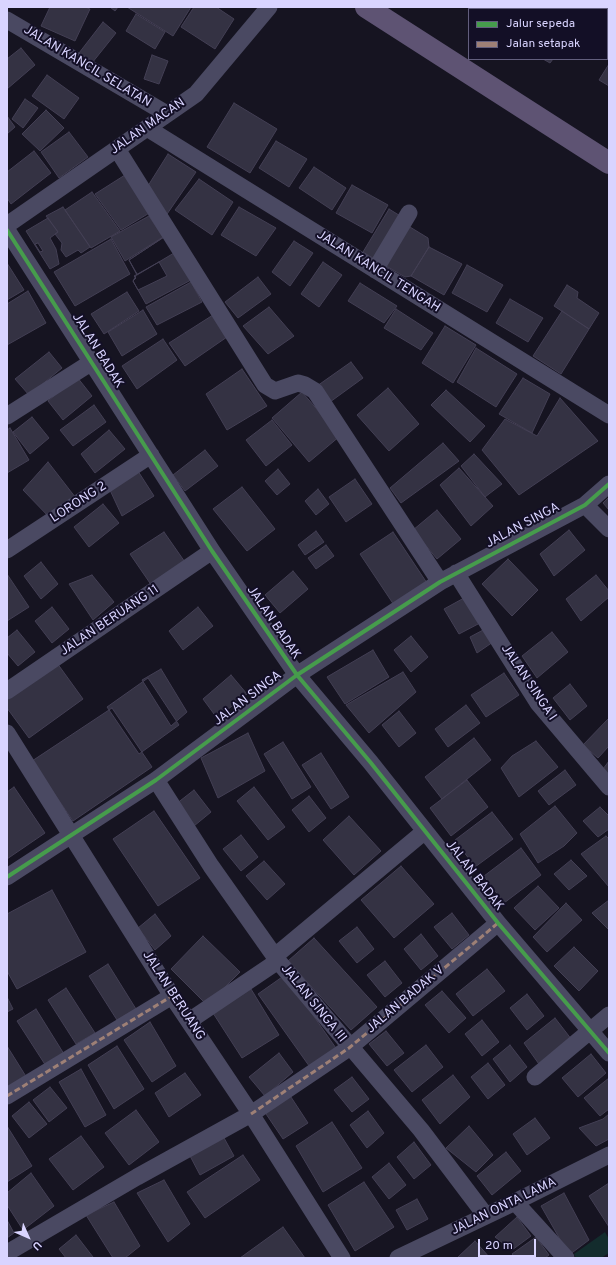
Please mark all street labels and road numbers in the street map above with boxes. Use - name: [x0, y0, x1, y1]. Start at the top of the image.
- street label: JALAN KANCIL SELATAN: [20, 23, 154, 111]
- street label: JALAN MACAN: [108, 95, 188, 159]
- street label: JALAN KANCIL TENGAH: [313, 228, 443, 316]
- street label: JALAN BADAK: [68, 311, 126, 391]
- street label: LORONG 2: [48, 479, 110, 527]
- street label: JALAN SINGA: [483, 500, 563, 552]
- street label: JALAN BERUANG 11: [58, 582, 162, 660]
- street label: JALAN BADAK: [243, 583, 303, 663]
- street label: JALAN SINGA I: [497, 642, 559, 724]
- street label: JALAN SINGA: [211, 668, 285, 730]
- street label: JALAN BADAK: [441, 837, 507, 915]
- street label: JALAN BERUANG: [138, 948, 208, 1044]
- street label: JALAN SINGA III: [277, 962, 349, 1046]
- street label: JALAN BADAK V: [364, 963, 448, 1037]
- street label: JALAN ONTA LAMA: [449, 1175, 559, 1239]

